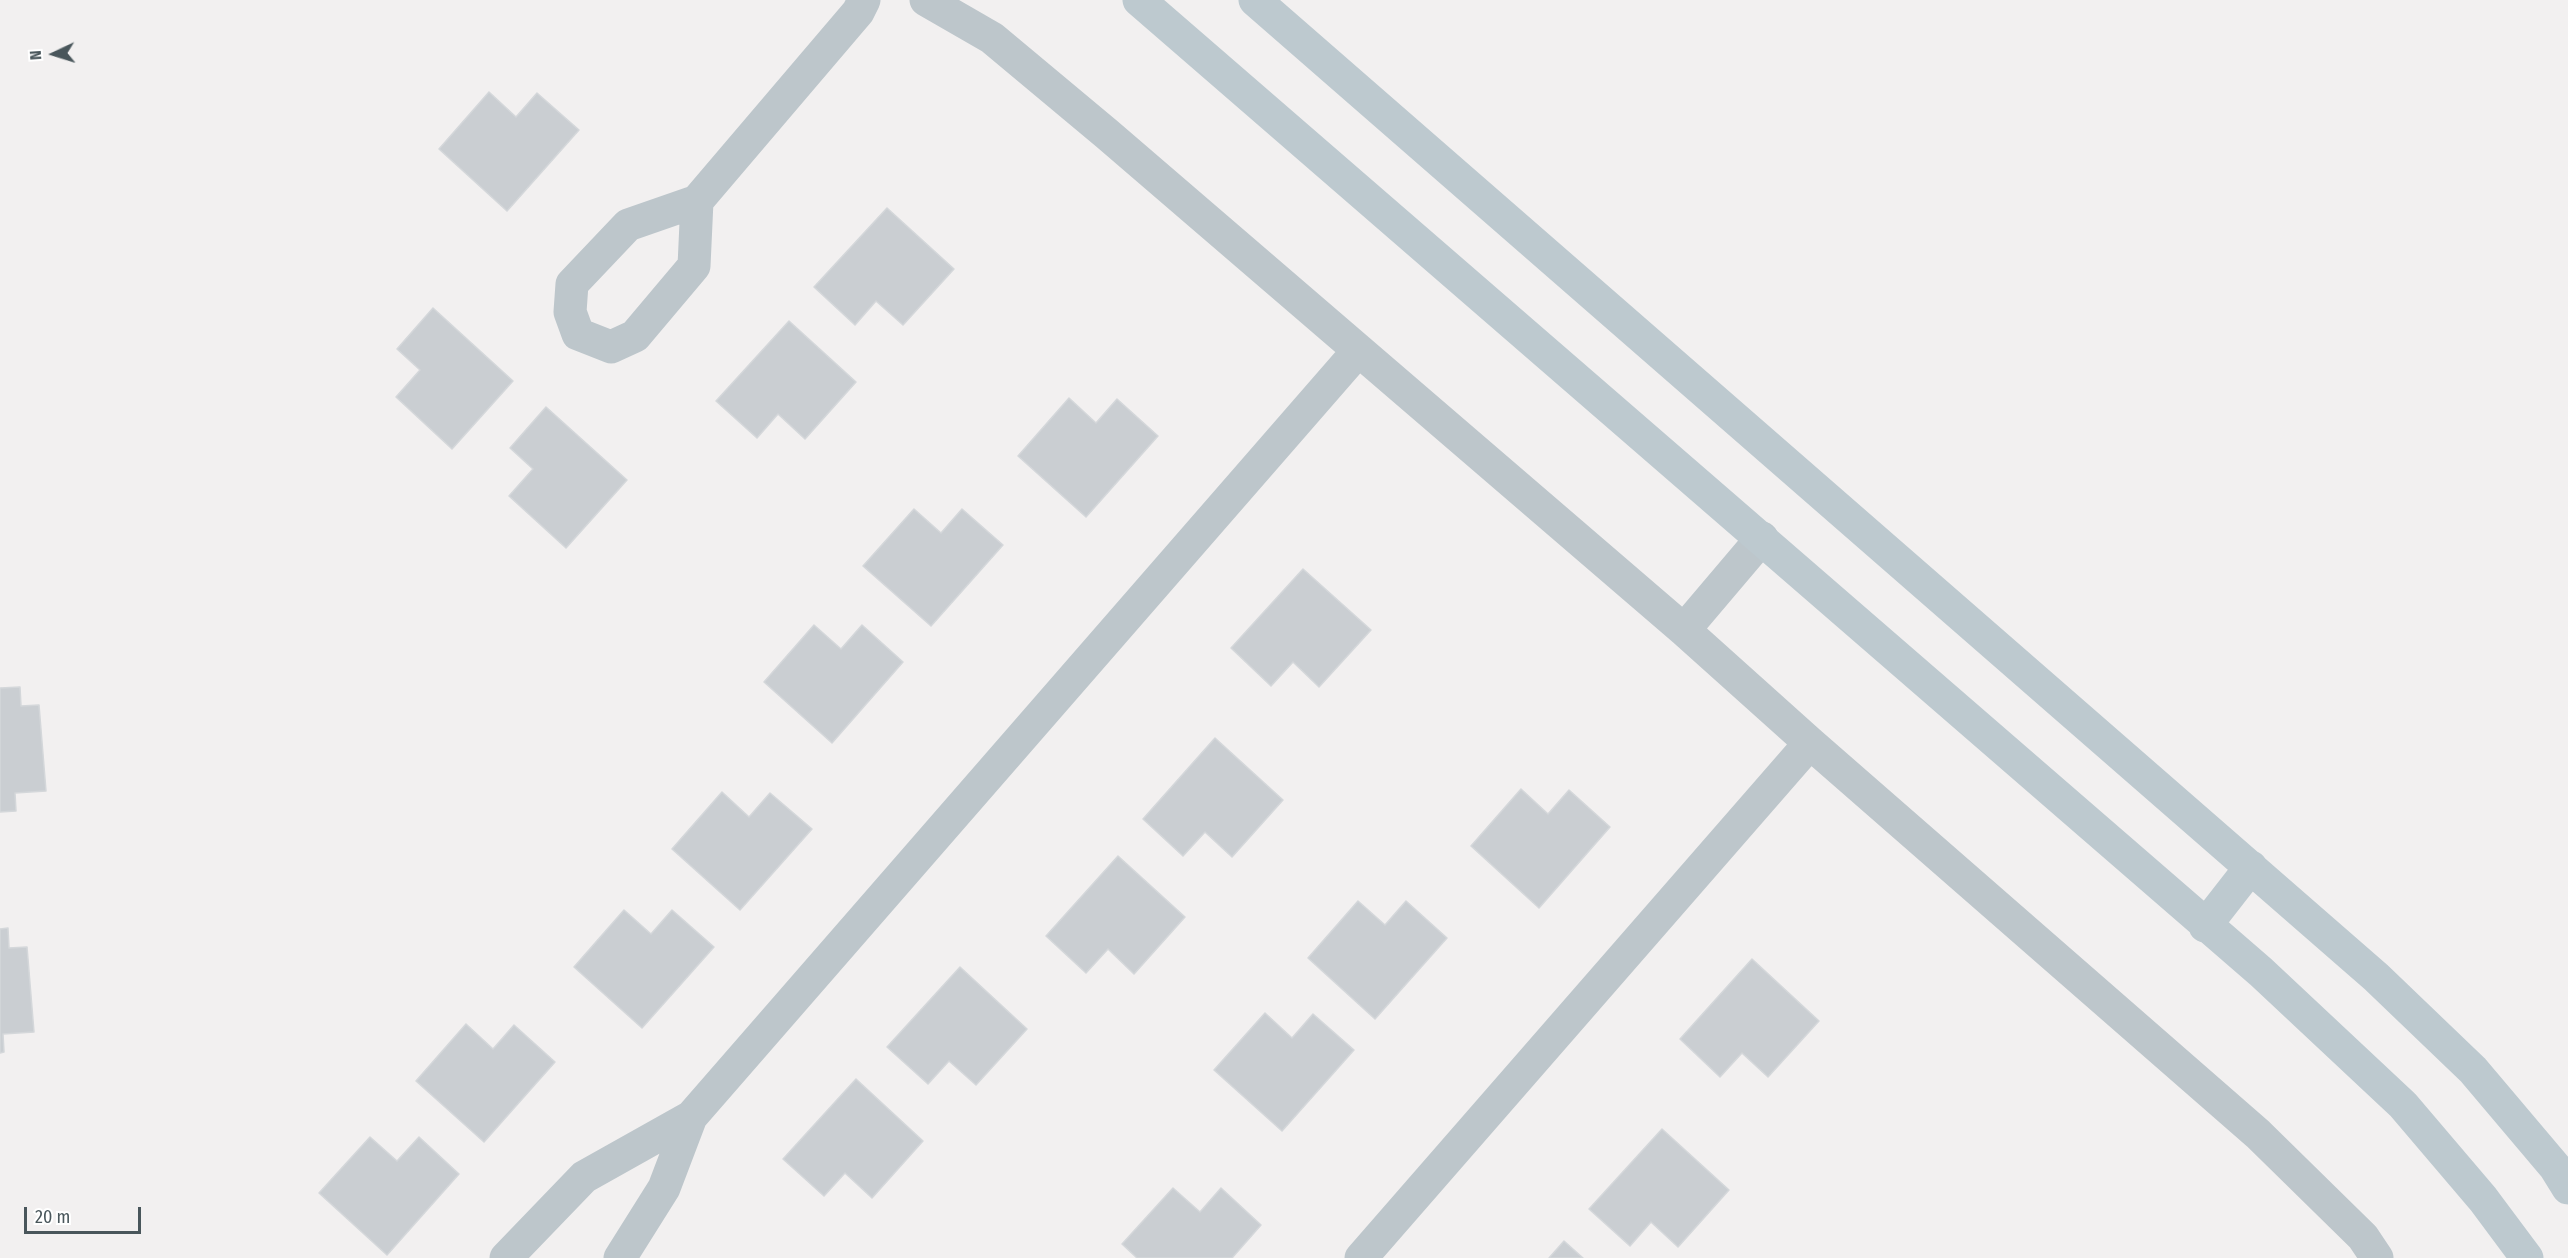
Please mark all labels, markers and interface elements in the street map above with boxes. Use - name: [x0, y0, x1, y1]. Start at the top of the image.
- north arrow: [24, 24, 84, 84]
- text: N: [26, 50, 45, 61]
- scale bar: [27, 1195, 144, 1233]
- text: 20 m: [35, 1206, 70, 1228]

